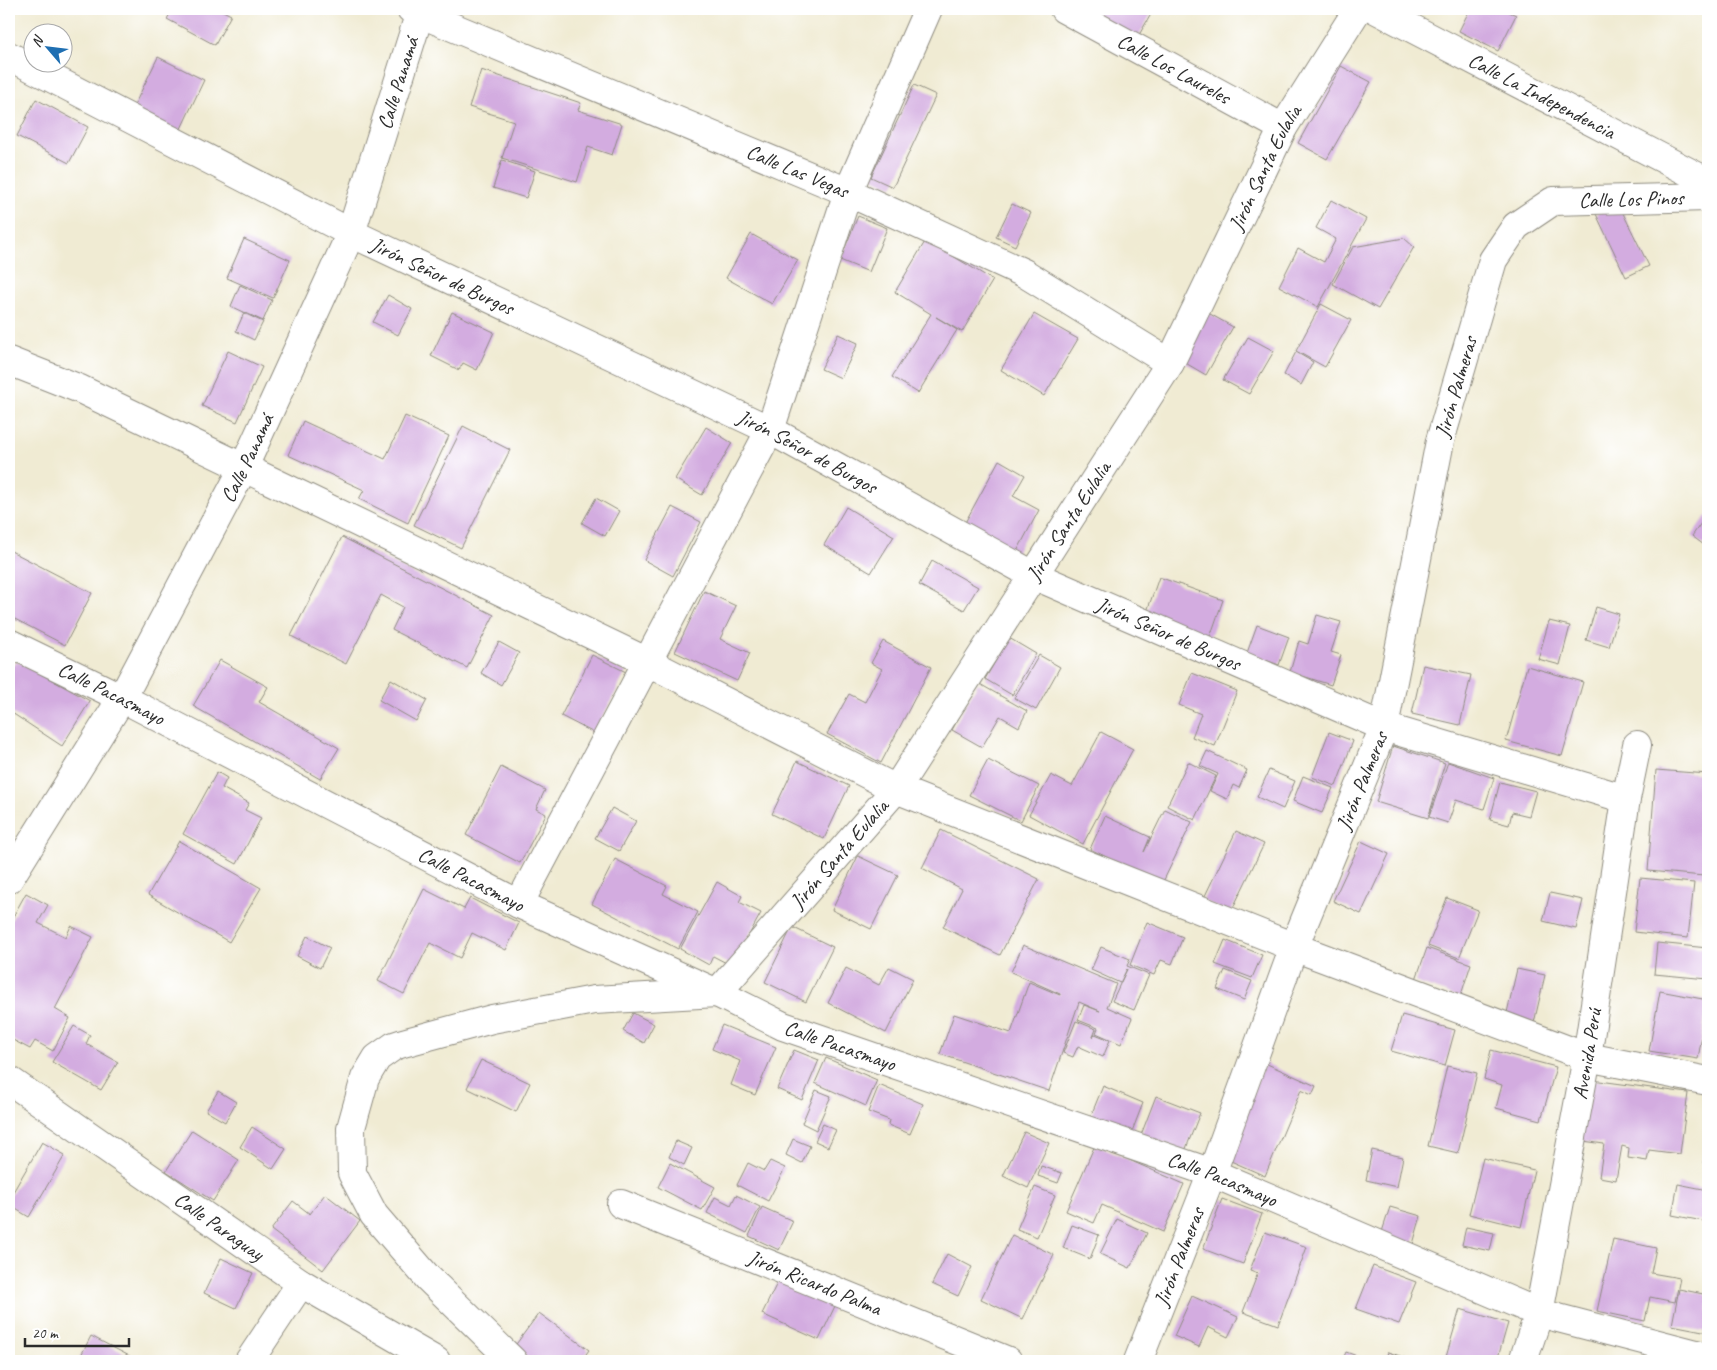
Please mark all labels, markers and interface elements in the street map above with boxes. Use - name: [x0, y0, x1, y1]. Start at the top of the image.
- north arrow: [22, 22, 72, 72]
- street label: Calle Los Laureles: [1113, 27, 1236, 111]
- text: N: [27, 32, 48, 50]
- street label: Calle Panamá: [371, 32, 425, 132]
- street label: Calle La Independencia: [1464, 47, 1621, 145]
- street label: Jirón Santa Eulalia: [1222, 98, 1309, 236]
- street label: Calle Las Vegas: [743, 138, 854, 204]
- street label: Calle Los Pinos: [1578, 185, 1686, 213]
- street label: Jirón Señor de Burgos: [366, 231, 520, 321]
- street label: Jirón Palmeras: [1429, 332, 1483, 441]
- street label: Jirón Señor de Burgos: [732, 403, 883, 500]
- street label: Calle Panamá: [215, 408, 280, 507]
- street label: Jirón Santa Eulalia: [1020, 454, 1118, 586]
- street label: Jirón Señor de Burgos: [1091, 591, 1246, 677]
- street label: Calle Pacasmayo: [54, 656, 170, 732]
- street label: Jirón Palmeras: [1330, 726, 1394, 835]
- street label: Jirón Santa Eulalia: [783, 792, 896, 915]
- street label: Calle Pacasmayo: [414, 841, 529, 918]
- street label: Avenida Perú: [1566, 1005, 1607, 1101]
- street label: Calle Pacasmayo: [781, 1014, 900, 1077]
- street label: Calle Pacasmayo: [1164, 1146, 1283, 1213]
- street label: Calle Paraguay: [169, 1186, 271, 1267]
- street label: Jirón Palmeras: [1148, 1202, 1211, 1311]
- street label: Jirón Ricardo Palma: [743, 1244, 886, 1322]
- scale bar: [25, 1315, 129, 1347]
- text: 20 m: [32, 1324, 59, 1343]

